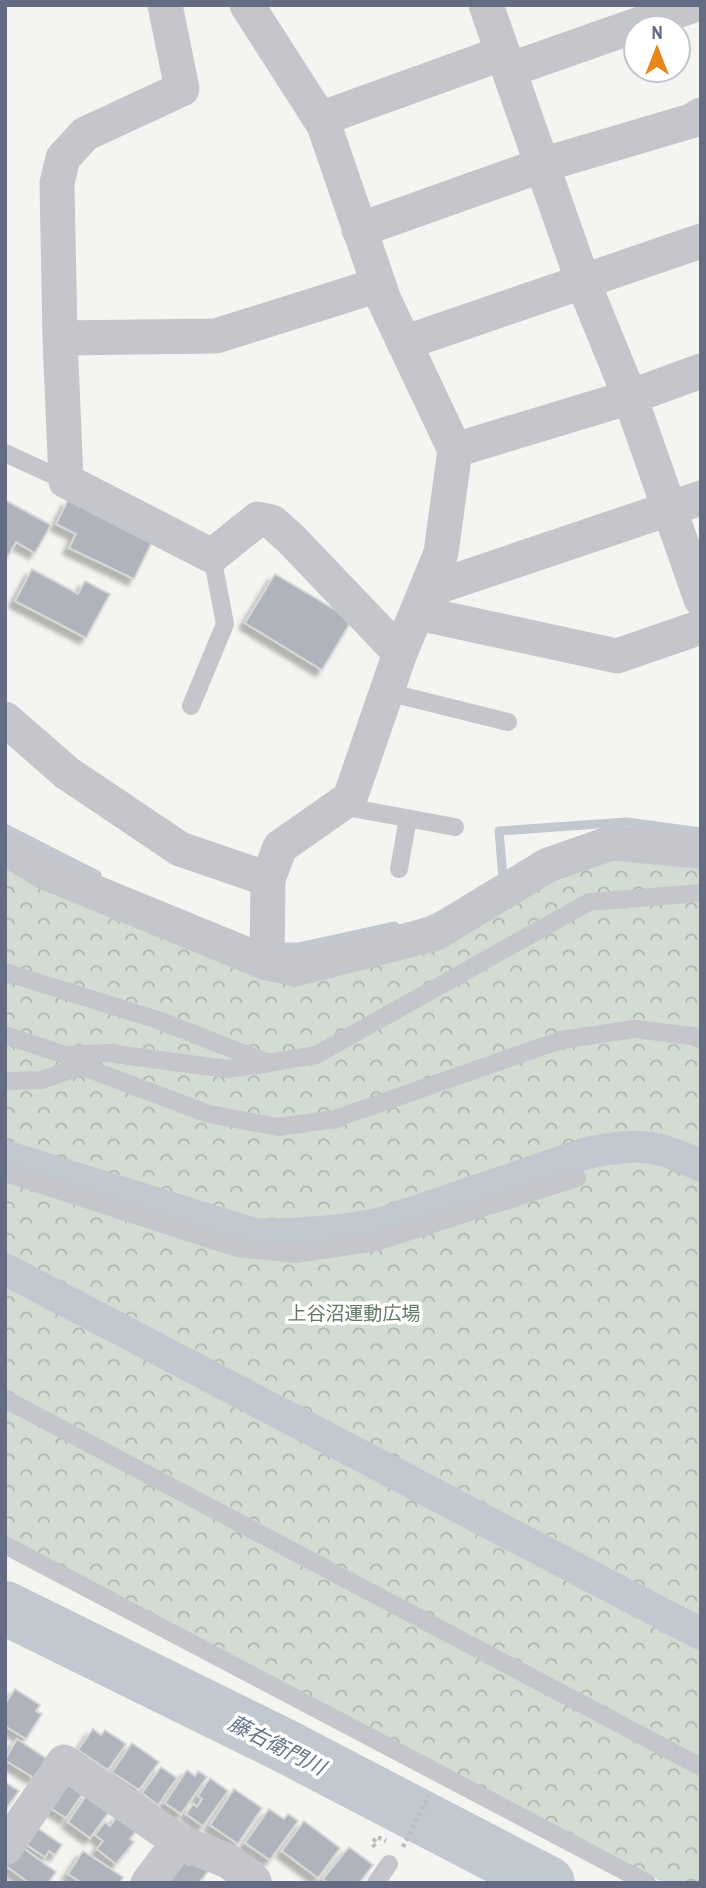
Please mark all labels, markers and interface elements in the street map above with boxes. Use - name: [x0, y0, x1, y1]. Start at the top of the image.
- north arrow: [622, 14, 692, 84]
- text: N: [651, 19, 663, 45]
- park label: 上谷沼運動広場: [287, 1300, 421, 1326]
- water label: 藤右衛門川: [224, 1708, 332, 1783]

